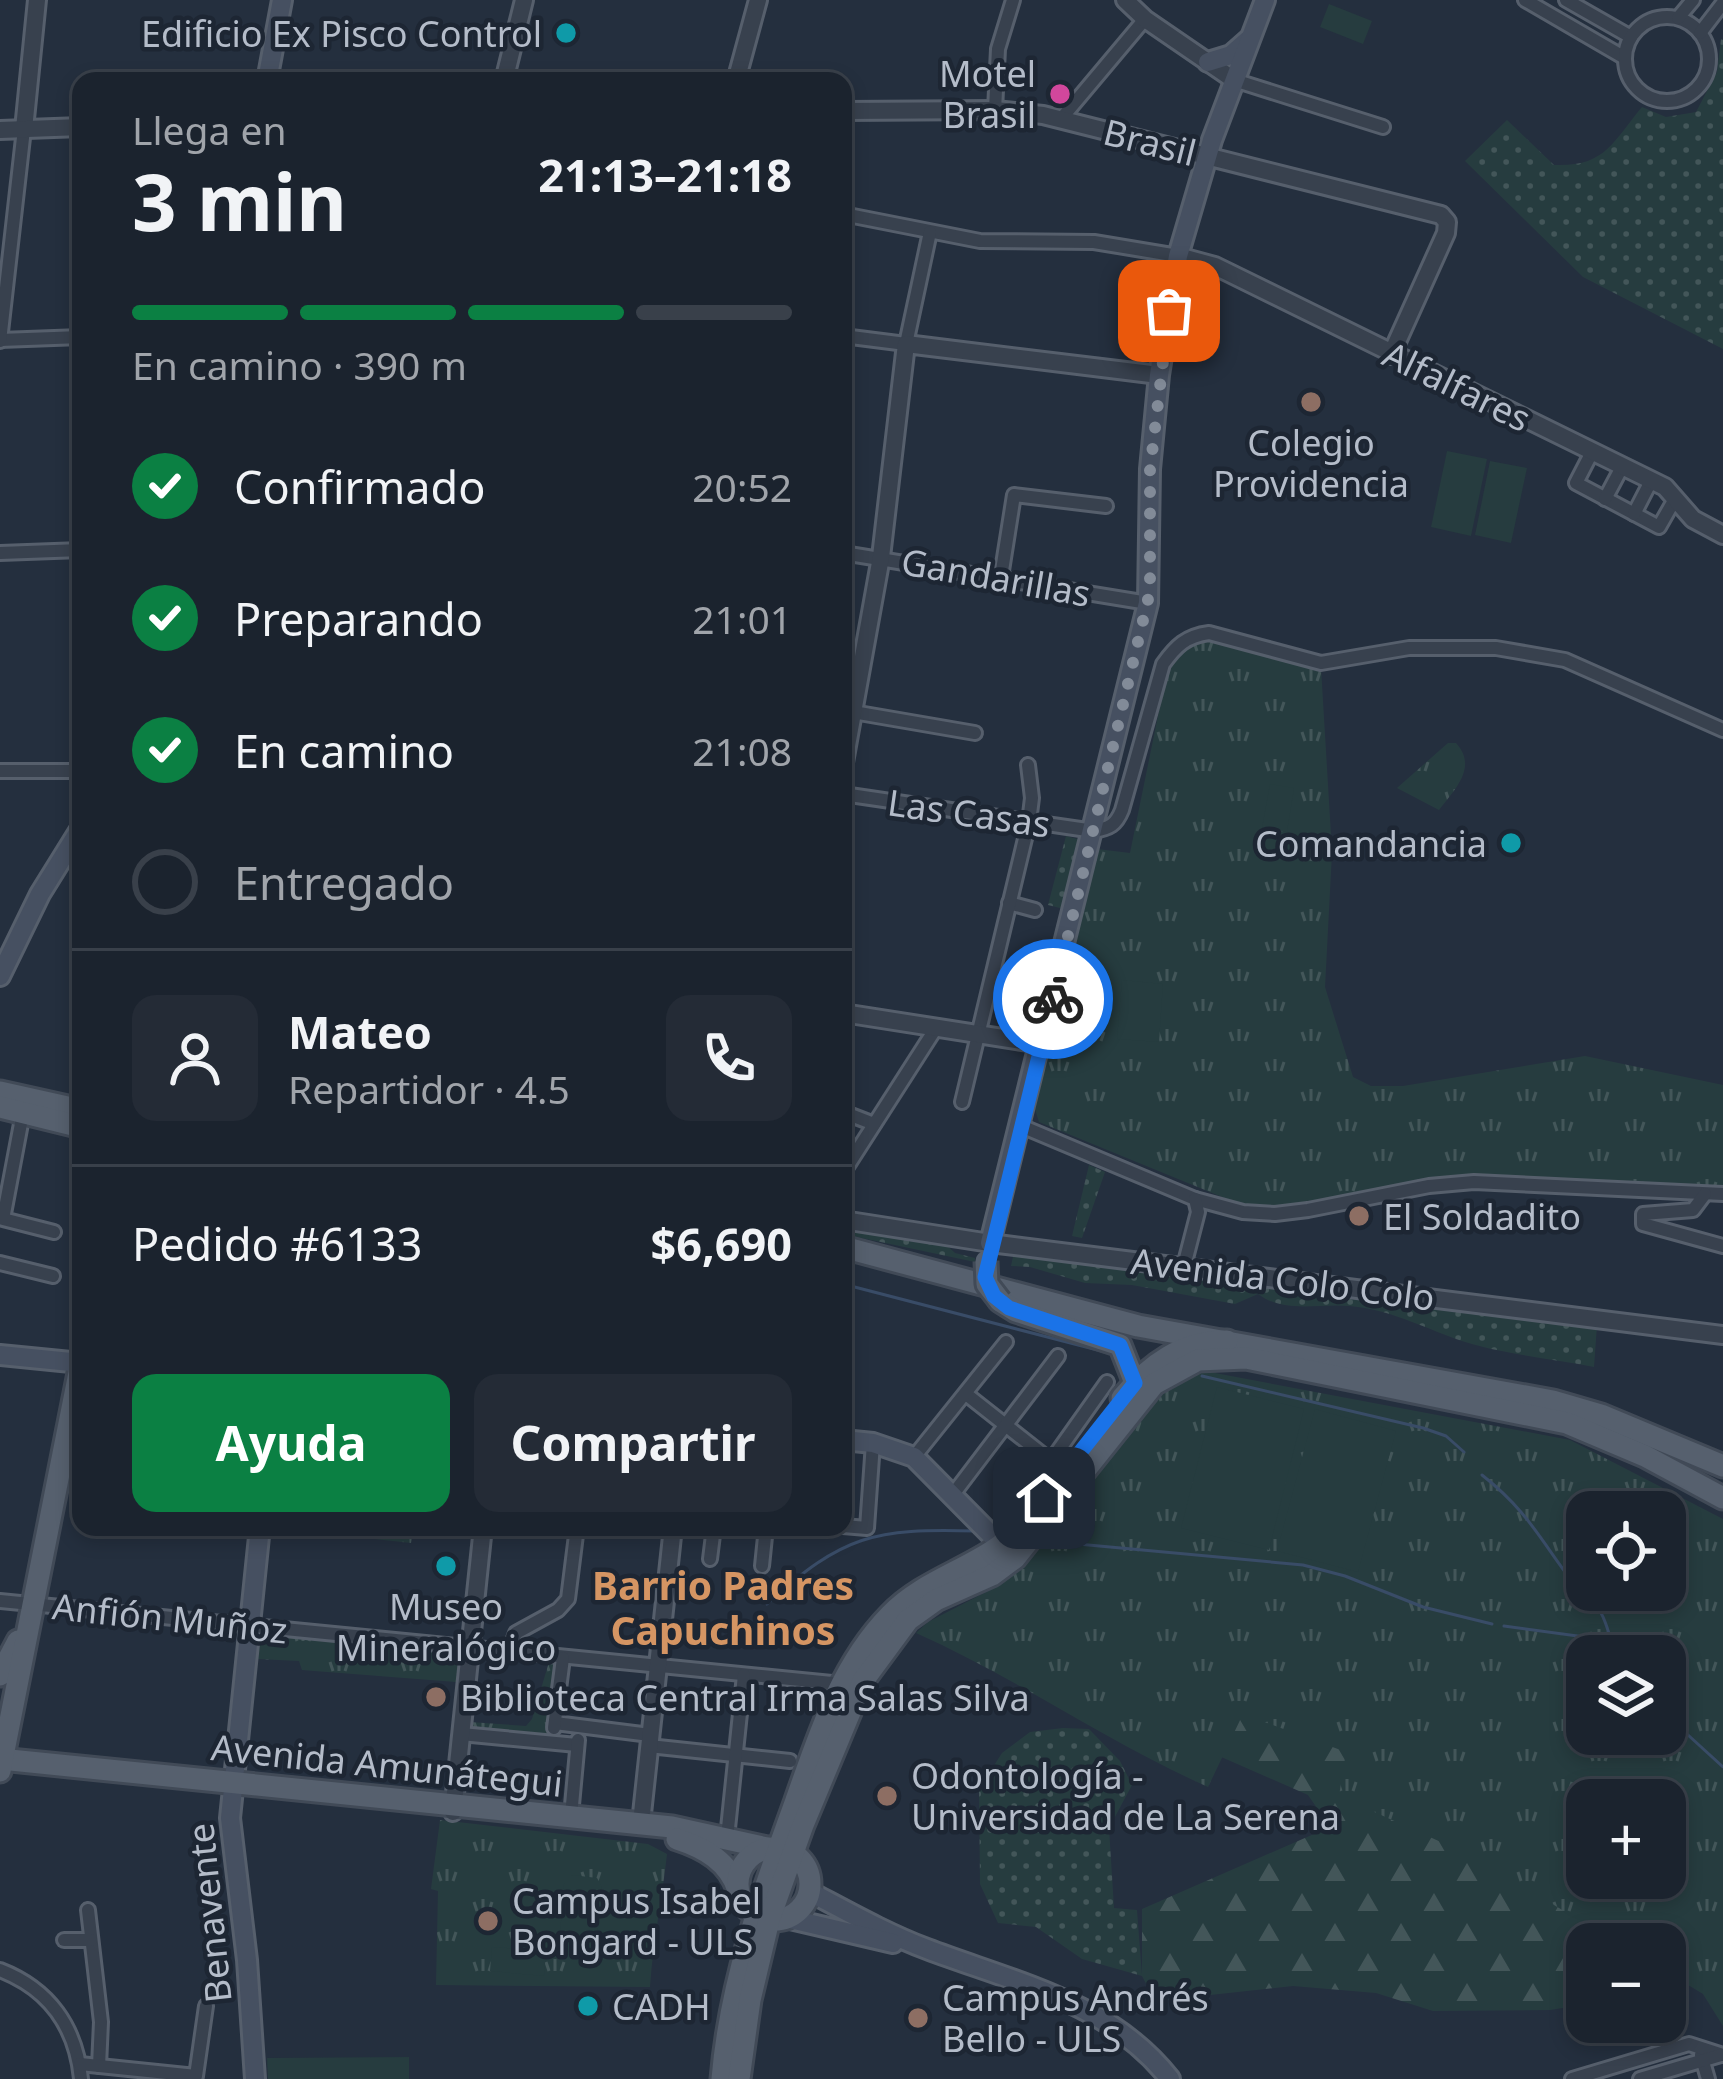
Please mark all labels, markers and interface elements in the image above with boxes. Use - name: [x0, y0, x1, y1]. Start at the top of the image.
- place label: Edificio Ex Pisco Control: [141, 9, 542, 58]
- marker: Edificio Ex Pisco Control: [553, 20, 579, 46]
- place label: Motel Brasil: [939, 49, 1036, 139]
- marker: Motel Brasil: [1047, 81, 1073, 107]
- text: Llega en: [132, 103, 287, 156]
- street label: Brasil: [1099, 107, 1201, 177]
- text: 21:13–21:18: [538, 144, 792, 205]
- text: 3 min: [132, 148, 347, 254]
- pin: [1118, 260, 1220, 362]
- icon: bag: [1136, 278, 1202, 344]
- street label: Alfalfares: [1375, 329, 1539, 443]
- text: En camino · 390 m: [132, 338, 467, 391]
- marker: Colegio Providencia: [1298, 389, 1324, 415]
- place label: Colegio Providencia: [1213, 418, 1409, 508]
- icon: check: [132, 453, 198, 519]
- text: Confirmado: [234, 456, 485, 517]
- text: 20:52: [692, 460, 792, 513]
- street label: Gandarillas: [898, 536, 1094, 618]
- icon: check: [132, 585, 198, 651]
- text: Preparando: [234, 588, 483, 649]
- text: 21:01: [692, 592, 792, 645]
- icon: check: [132, 717, 198, 783]
- text: En camino: [234, 720, 454, 781]
- text: 21:08: [692, 724, 792, 777]
- street label: Las Casas: [885, 777, 1053, 849]
- place label: Comandancia: [1255, 819, 1487, 868]
- marker: Comandancia: [1498, 830, 1524, 856]
- text: Entregado: [234, 852, 454, 913]
- courier: [993, 939, 1113, 1059]
- icon: bike: [1020, 966, 1086, 1032]
- button: person: [132, 995, 258, 1121]
- button: phone: [666, 995, 792, 1121]
- text: Mateo: [288, 1001, 432, 1062]
- text: Repartidor · 4.5: [288, 1062, 570, 1115]
- place label: El Soldadito: [1383, 1192, 1581, 1241]
- marker: El Soldadito: [1346, 1203, 1372, 1229]
- text: Pedido #6133: [132, 1213, 423, 1274]
- text: $6,690: [650, 1213, 792, 1274]
- street label: Avenida Colo Colo: [1128, 1236, 1438, 1322]
- button: Ayuda: [132, 1374, 450, 1512]
- button: Compartir: [474, 1374, 792, 1512]
- pin: [993, 1447, 1095, 1549]
- icon: home: [1011, 1465, 1077, 1531]
- map controls: [1566, 1491, 1686, 2043]
- button: locate: [1566, 1491, 1686, 1611]
- marker: Museo Mineralógico: [433, 1553, 459, 1579]
- district label: Barrio Padres Capuchinos: [592, 1558, 854, 1656]
- street label: Anfión Muñoz: [50, 1581, 290, 1655]
- place label: Museo Mineralógico: [336, 1582, 556, 1672]
- button: layers: [1566, 1635, 1686, 1755]
- place label: Biblioteca Central Irma Salas Silva: [460, 1673, 1030, 1722]
- marker: Biblioteca Central Irma Salas Silva: [423, 1684, 449, 1710]
- street label: Avenida Amunátegui: [209, 1722, 565, 1808]
- place label: Odontología - Universidad de La Serena: [911, 1751, 1340, 1841]
- button: +: [1566, 1779, 1686, 1899]
- marker: Odontología - Universidad de La Serena: [874, 1783, 900, 1809]
- street label: Benavente: [175, 1821, 243, 2005]
- place label: Campus Isabel Bongard - ULS: [512, 1876, 761, 1966]
- marker: Campus Isabel Bongard - ULS: [475, 1908, 501, 1934]
- button: −: [1566, 1923, 1686, 2043]
- place label: Campus Andrés Bello - ULS: [942, 1973, 1209, 2063]
- place label: CADH: [612, 1982, 711, 2031]
- marker: CADH: [575, 1993, 601, 2019]
- marker: Campus Andrés Bello - ULS: [905, 2005, 931, 2031]

